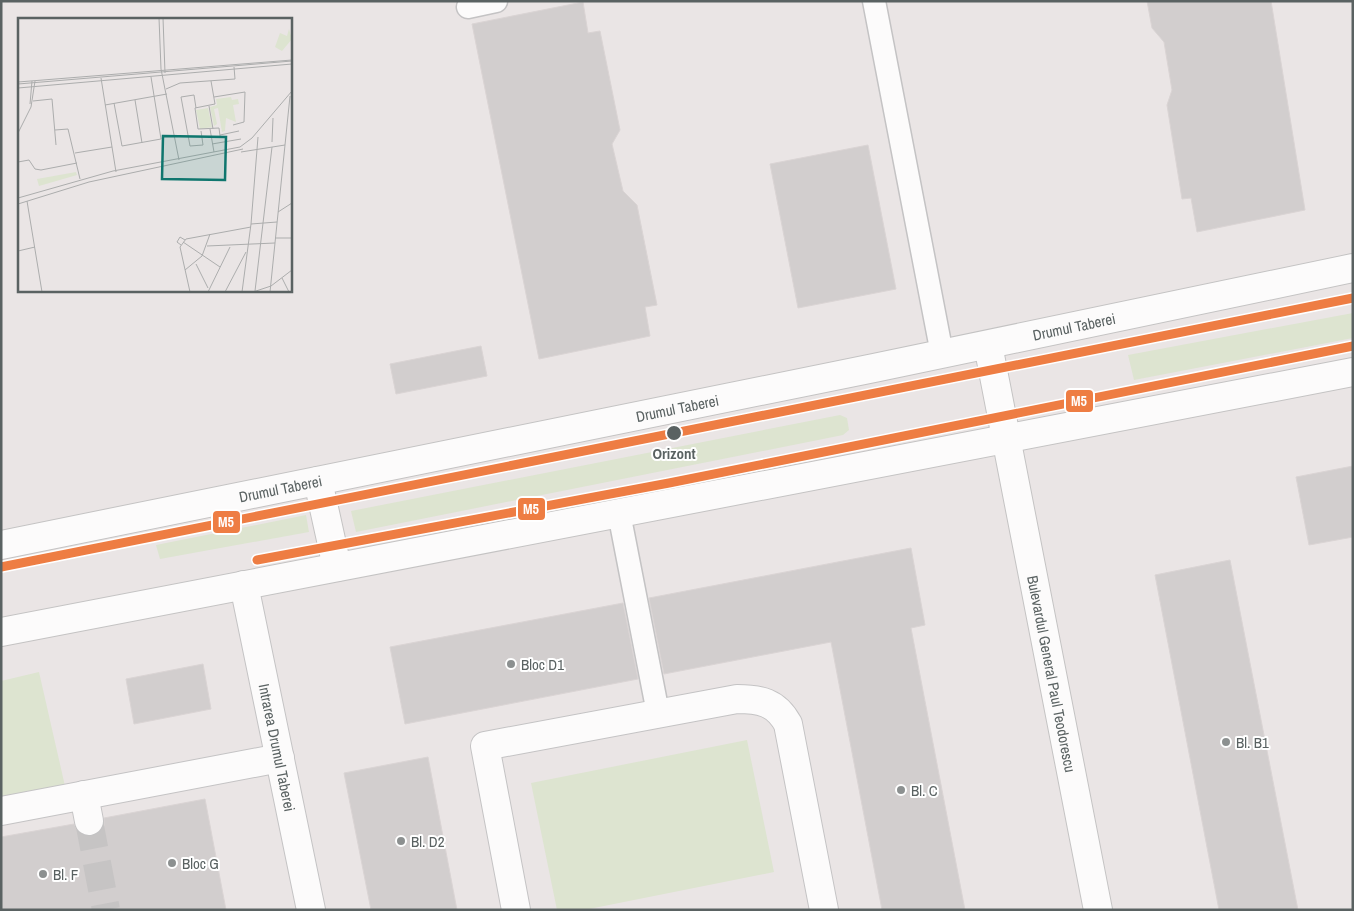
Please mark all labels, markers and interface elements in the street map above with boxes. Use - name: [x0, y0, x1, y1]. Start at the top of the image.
- inset map: [18, 18, 291, 291]
- street label: Drumul Taberei: [1031, 307, 1117, 345]
- street label: Drumul Taberei: [634, 389, 721, 427]
- line badge: M5: [1065, 389, 1094, 413]
- text: M5: [1071, 392, 1088, 410]
- marker: Orizont: [665, 424, 683, 442]
- place label: Orizont: [652, 443, 696, 464]
- street label: Drumul Taberei: [237, 470, 324, 507]
- line badge: M5: [517, 497, 546, 521]
- text: M5: [523, 500, 540, 518]
- line badge: M5: [212, 510, 241, 534]
- text: M5: [218, 513, 235, 531]
- street label: Bulevardul General Paul Teodorescu: [1023, 574, 1081, 774]
- place label: Bloc D1: [521, 654, 564, 675]
- marker: Bloc D1: [505, 658, 517, 670]
- street label: Intrarea Drumul Taberei: [254, 682, 301, 813]
- place label: Bl. B1: [1236, 732, 1269, 753]
- marker: Bl. B1: [1220, 736, 1232, 748]
- place label: Bl. C: [911, 780, 938, 801]
- marker: Bl. C: [895, 784, 907, 796]
- place label: Bl. D2: [411, 831, 445, 852]
- marker: Bl. D2: [395, 835, 407, 847]
- place label: Bloc G: [182, 853, 219, 874]
- marker: Bloc G: [166, 857, 178, 869]
- place label: Bl. F: [53, 864, 78, 885]
- marker: Bl. F: [37, 868, 49, 880]

